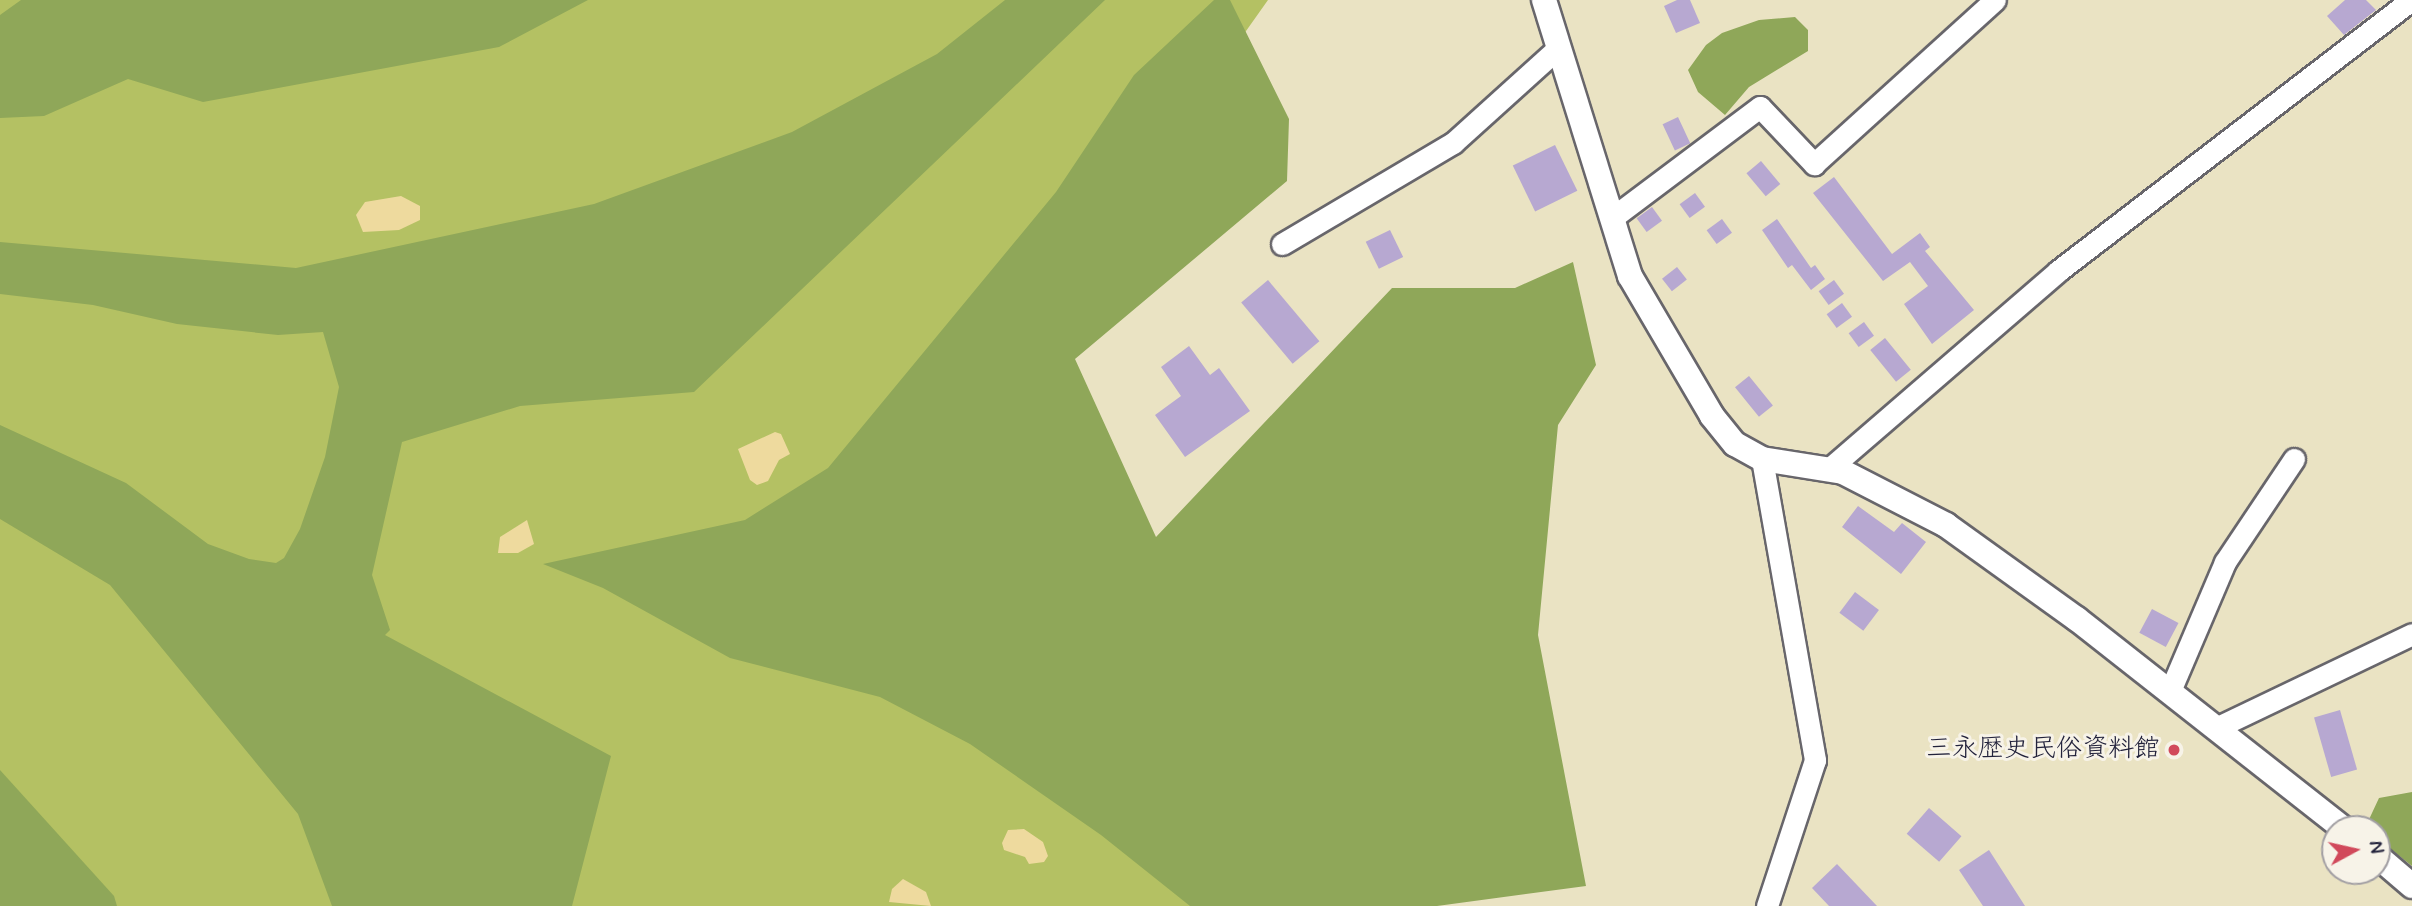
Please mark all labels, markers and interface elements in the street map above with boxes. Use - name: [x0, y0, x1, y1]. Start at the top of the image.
- place label: 三永歴史民俗資料館: [1926, 734, 2160, 766]
- marker: 三永歴史民俗資料館: [2166, 742, 2182, 758]
- north arrow: [2321, 815, 2391, 885]
- text: N: [2362, 839, 2389, 855]

